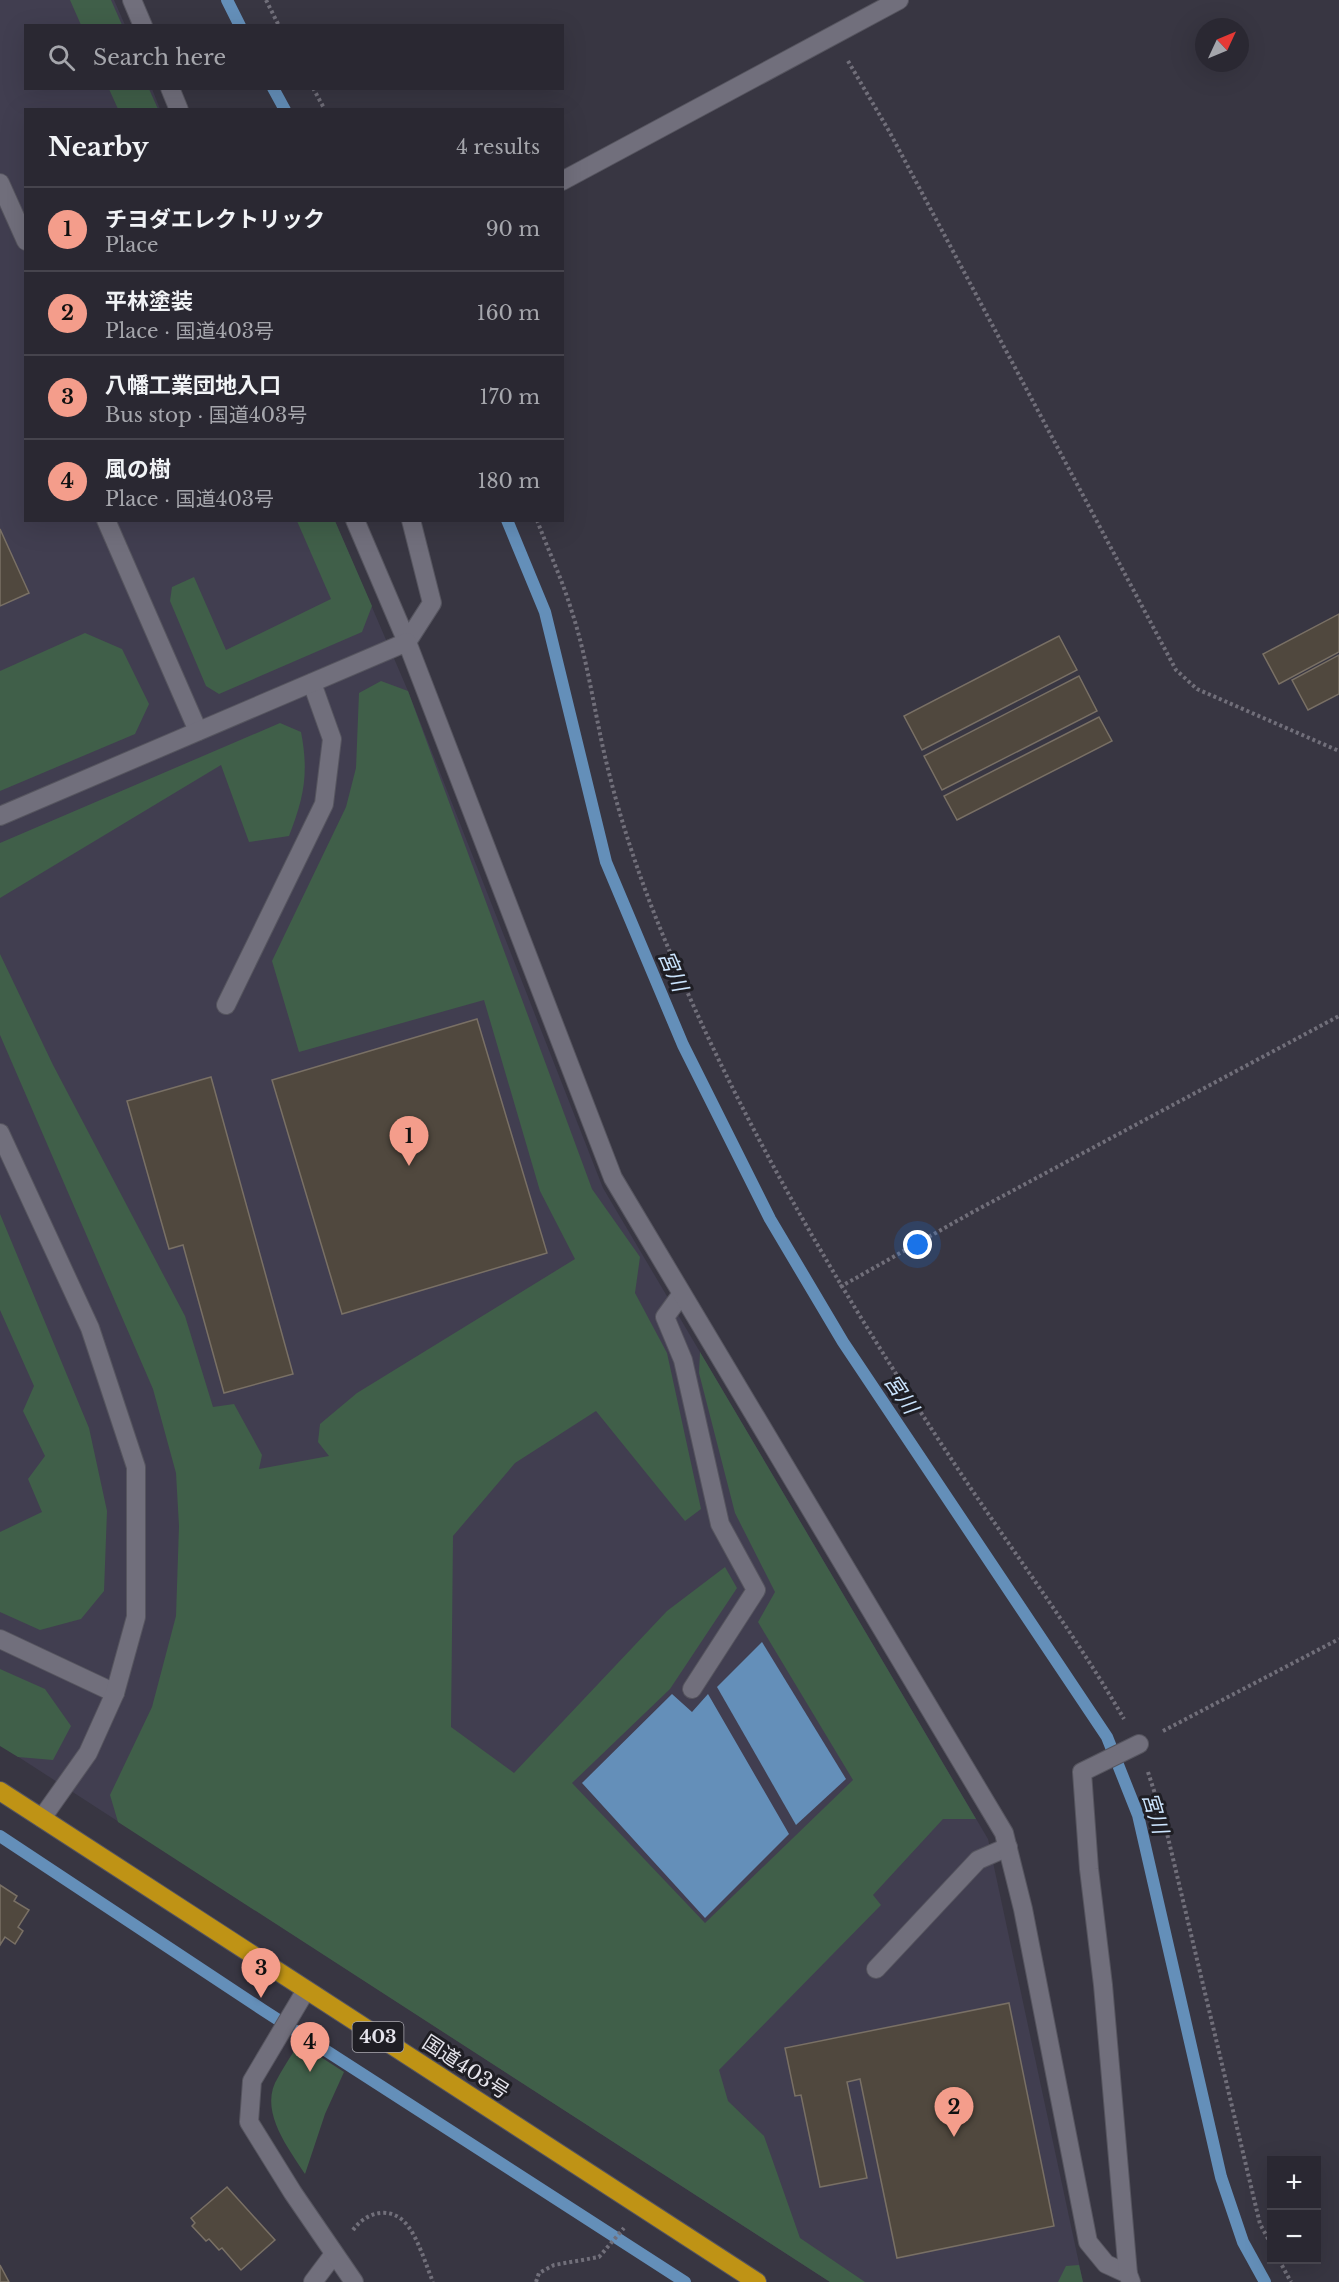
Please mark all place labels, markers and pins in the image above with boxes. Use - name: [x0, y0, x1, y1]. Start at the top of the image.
- pin: 1: [390, 1116, 428, 1166]
- pin: 3: [242, 1948, 280, 1998]
- pin: 4: [290, 2022, 330, 2072]
- pin: 2: [934, 2088, 974, 2137]

